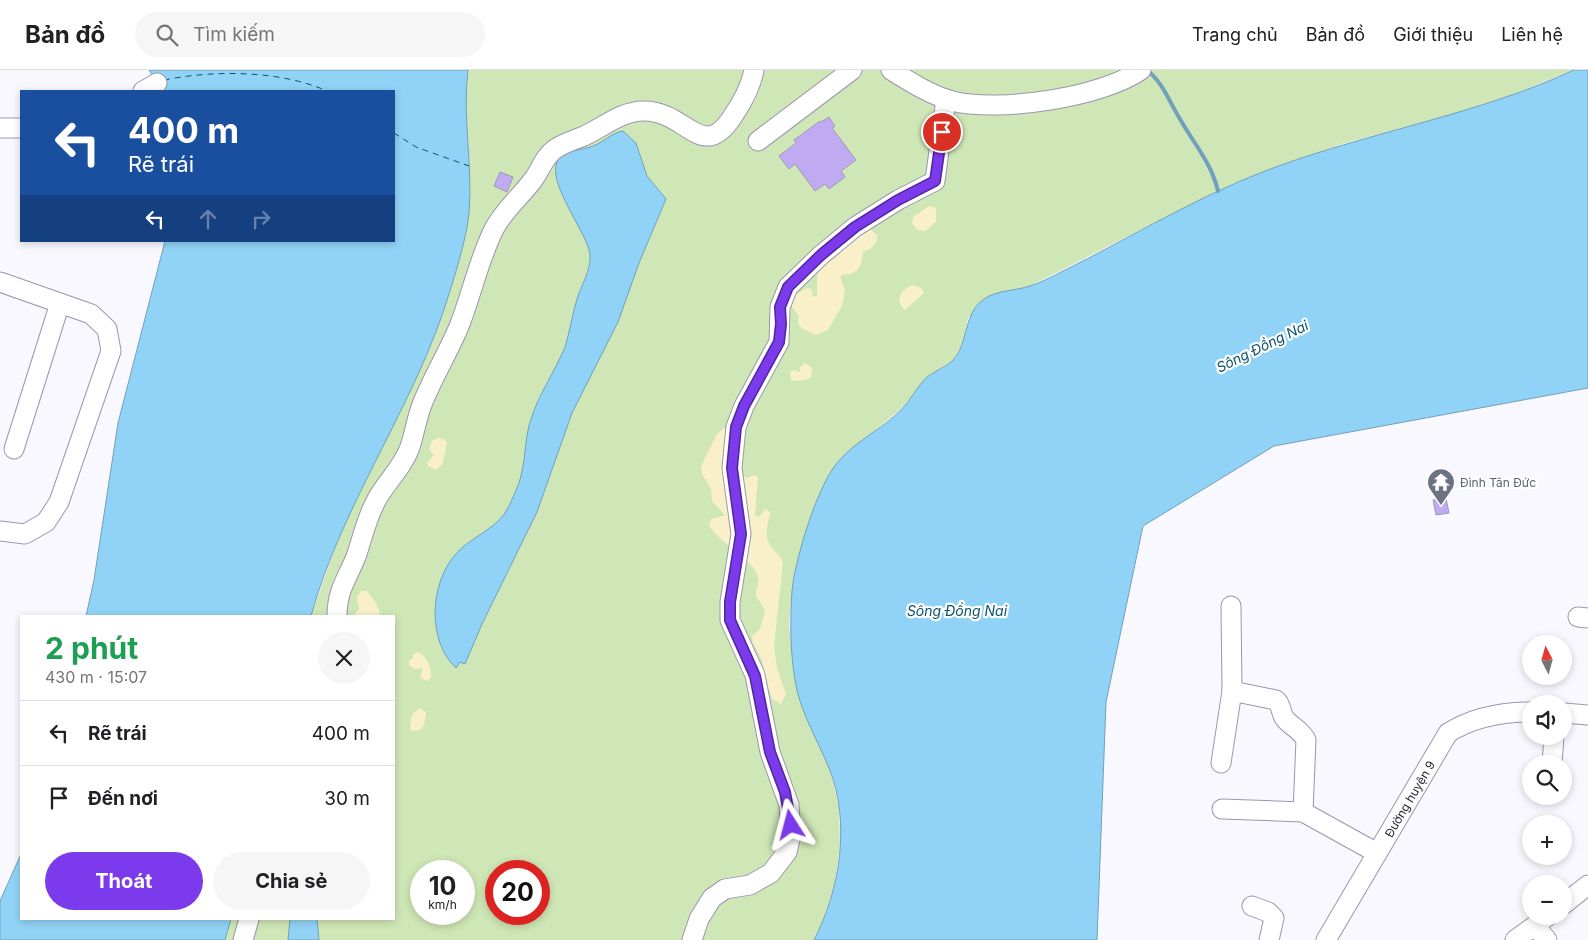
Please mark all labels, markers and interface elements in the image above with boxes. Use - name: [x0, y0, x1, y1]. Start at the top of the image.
- search box: [135, 12, 485, 57]
- text: Bản đồ: [25, 20, 105, 49]
- icon: search: [153, 21, 181, 49]
- text: Tìm kiếm: [193, 23, 275, 46]
- text: Trang chủ: [1192, 24, 1278, 45]
- text: Bản đồ: [1306, 24, 1365, 45]
- text: Giới thiệu: [1393, 24, 1473, 45]
- text: Liên hệ: [1501, 24, 1563, 45]
- text: 400 m: [128, 109, 239, 151]
- icon: left: [45, 110, 110, 175]
- pin: [921, 111, 963, 153]
- icon: arrive: [928, 118, 956, 146]
- text: Rẽ trái: [128, 151, 194, 177]
- icon: left: [141, 205, 169, 233]
- icon: ahead: [194, 205, 222, 233]
- icon: right: [247, 205, 275, 233]
- water label: Sông Đồng Nai: [1213, 316, 1311, 376]
- temple icon: Đình Tân Đức: [1426, 467, 1456, 506]
- place label: Đình Tân Đức: [1460, 475, 1536, 490]
- water label: Sông Đồng Nai: [907, 602, 1008, 619]
- text: 2 phút: [45, 630, 138, 666]
- button: close: [318, 632, 370, 684]
- north arrow: [1522, 635, 1572, 685]
- map controls: [1522, 635, 1572, 925]
- text: 430 m · 15:07: [45, 667, 147, 687]
- button: sound: [1522, 695, 1572, 745]
- icon: left: [45, 719, 73, 747]
- text: Rẽ trái: [88, 722, 147, 745]
- text: 400 m: [312, 722, 370, 745]
- button: search: [1522, 755, 1572, 805]
- street label: Đường huyện 9: [1381, 758, 1438, 840]
- icon: arrive: [45, 784, 73, 812]
- text: Đến nơi: [88, 787, 158, 810]
- text: 30 m: [324, 787, 370, 810]
- position arrow: [764, 798, 816, 850]
- button: +: [1522, 815, 1572, 865]
- button: Thoát: [45, 852, 203, 910]
- button: Chia sẻ: [213, 852, 370, 910]
- speed limit sign: 20: [485, 860, 550, 925]
- text: 10: [429, 871, 456, 901]
- button: −: [1522, 875, 1572, 925]
- text: km/h: [428, 897, 457, 912]

